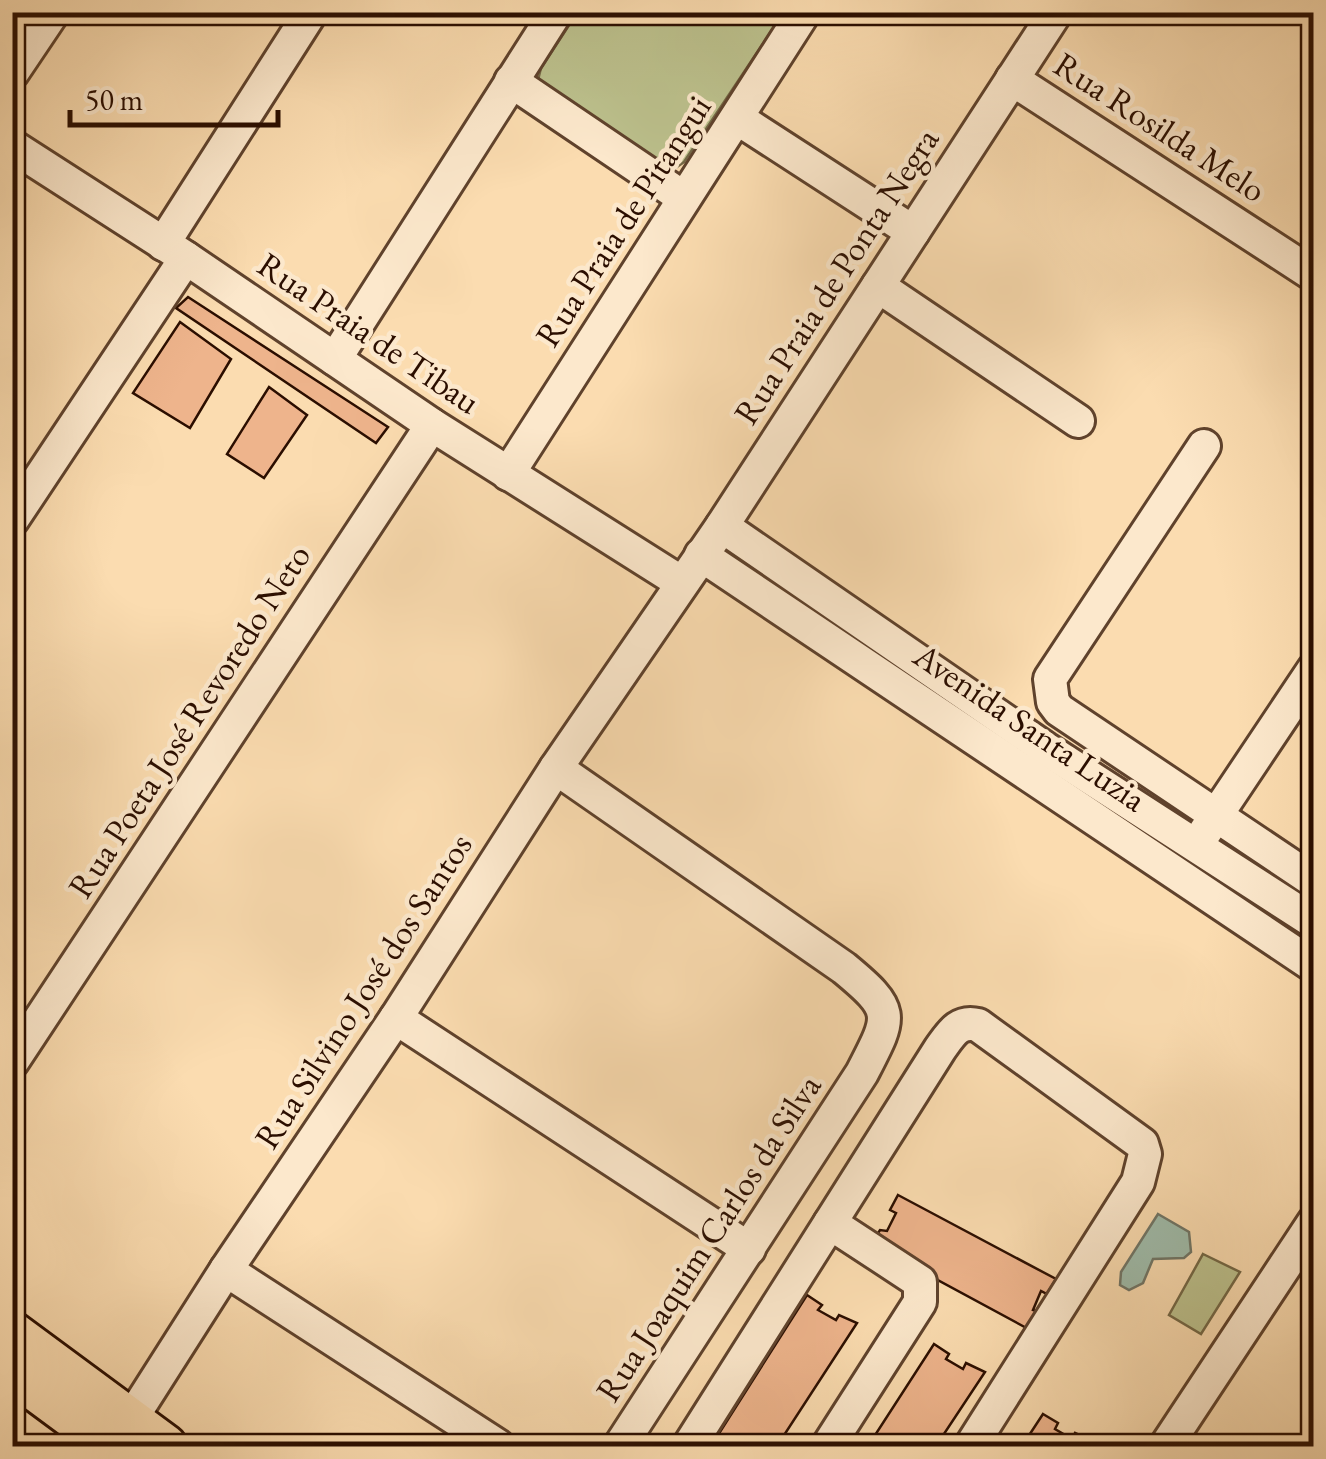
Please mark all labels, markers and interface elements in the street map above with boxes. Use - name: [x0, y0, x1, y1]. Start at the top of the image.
- street label: Rua Rosilda Melo: [1046, 41, 1275, 212]
- scale bar: [70, 65, 278, 127]
- text: 50 m: [85, 80, 143, 119]
- street label: Rua Praia de Pitangui: [525, 87, 721, 355]
- street label: Rua Praia de Ponta Negra: [723, 119, 948, 433]
- street label: Rua Praia de Tibau: [249, 242, 490, 424]
- street label: Rua Poeta José Revoredo Neto: [57, 535, 320, 906]
- street label: Avenida Santa Luzia: [905, 632, 1155, 821]
- street label: Rua Silvino José dos Santos: [244, 824, 481, 1157]
- street label: Rua Joaquim Carlos da Silva: [585, 1065, 830, 1410]

